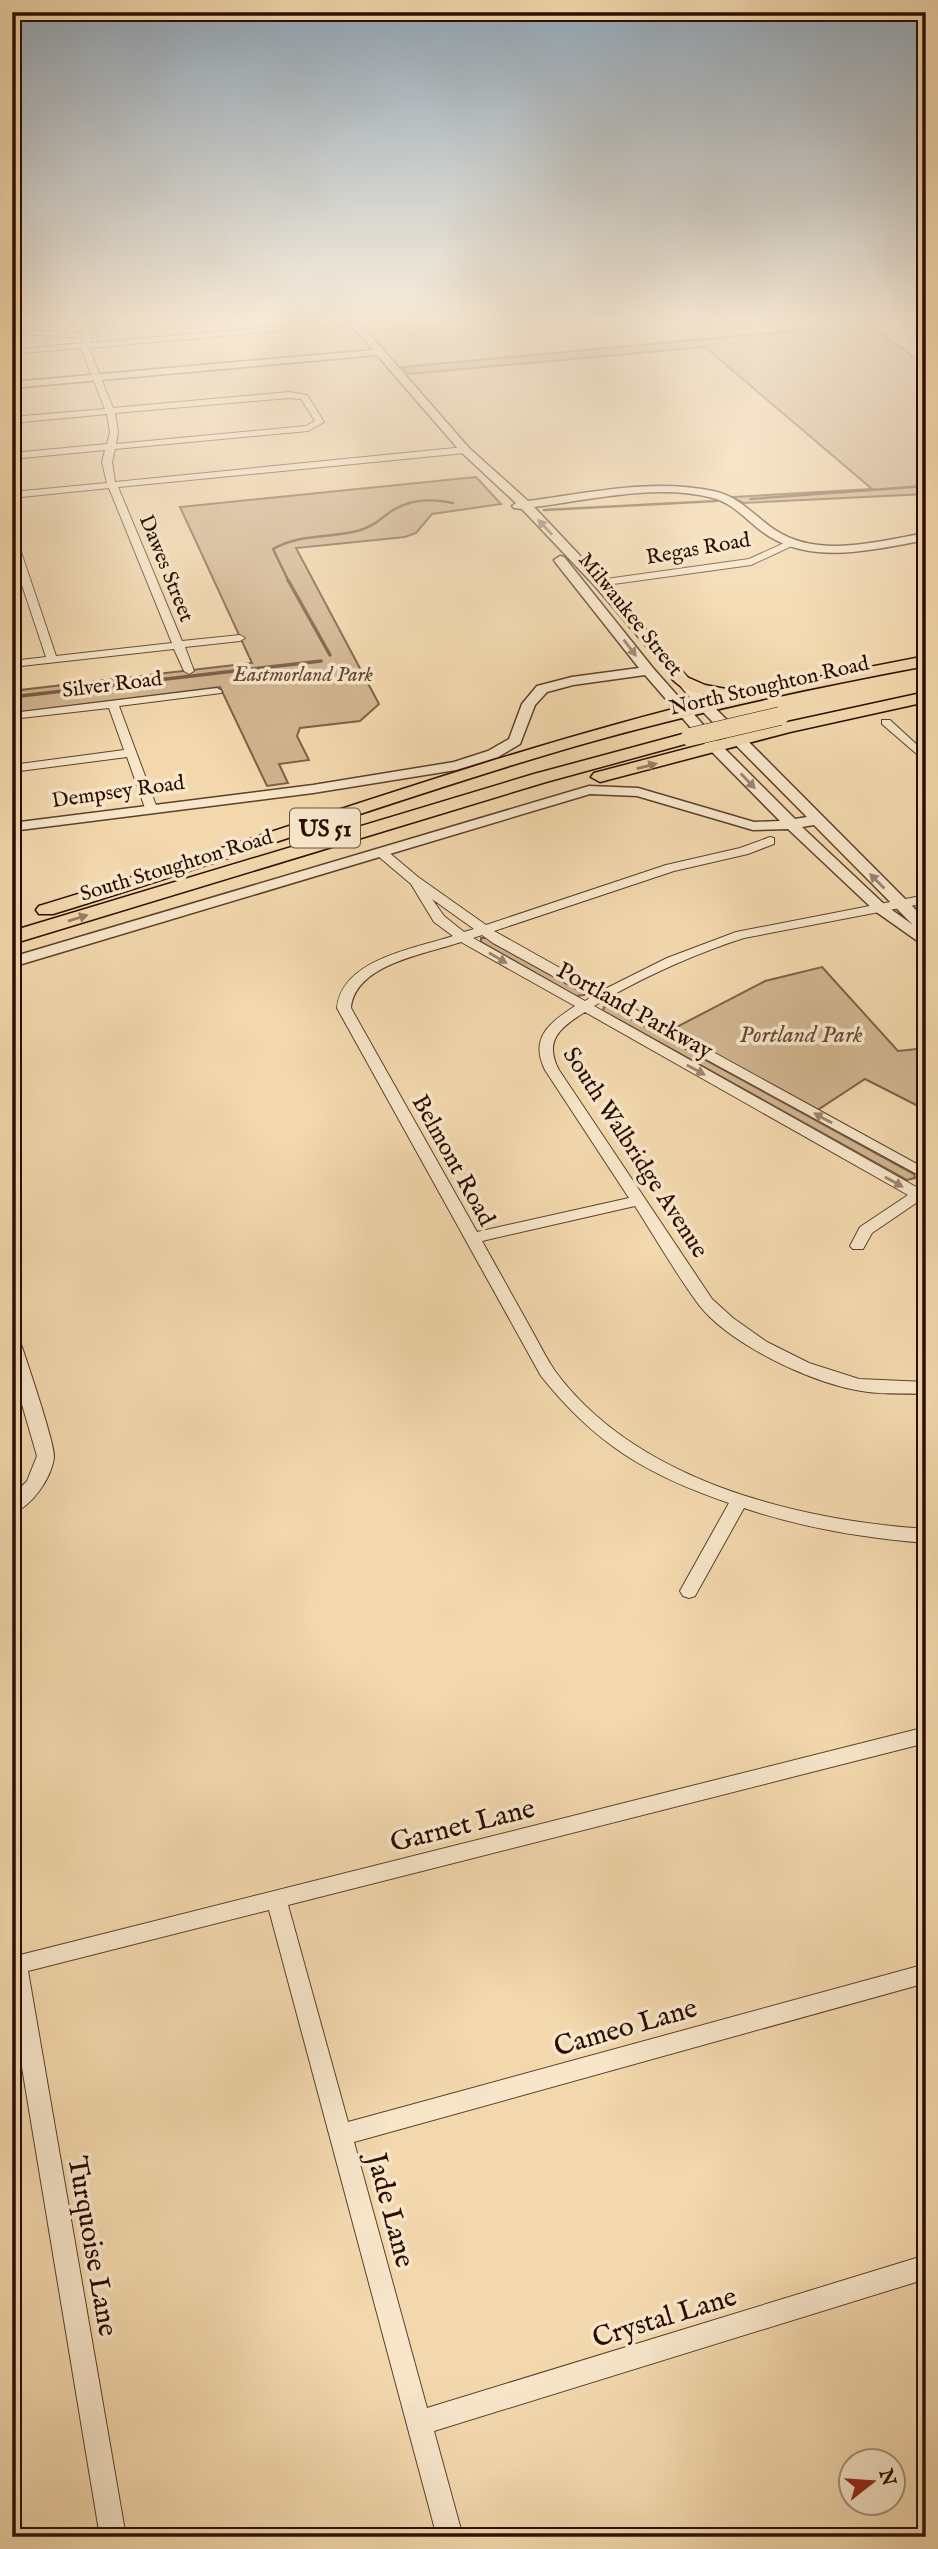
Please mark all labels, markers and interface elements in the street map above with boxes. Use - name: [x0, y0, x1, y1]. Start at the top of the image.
- street label: Dawes Street: [132, 511, 199, 626]
- one-way arrow: [537, 518, 553, 536]
- street label: Regas Road: [644, 527, 753, 572]
- street label: Milwaukee Street: [572, 548, 688, 682]
- one-way arrow: [623, 639, 637, 657]
- street label: North Stoughton Road: [667, 650, 872, 723]
- park label: Eastmorland Park: [232, 662, 374, 689]
- street label: Silver Road: [61, 666, 164, 705]
- one-way arrow: [636, 760, 658, 771]
- street label: Dempsey Road: [50, 770, 187, 815]
- one-way arrow: [740, 773, 757, 790]
- road number: US 51: [290, 808, 360, 848]
- street label: South Stoughton Road: [77, 824, 277, 909]
- one-way arrow: [870, 873, 886, 890]
- one-way arrow: [67, 913, 88, 923]
- one-way arrow: [488, 952, 508, 964]
- street label: Portland Parkway: [551, 956, 718, 1067]
- park label: Portland Park: [739, 1020, 863, 1051]
- street label: South Walbridge Avenue: [555, 1041, 715, 1264]
- one-way arrow: [686, 1064, 706, 1076]
- street label: Belmont Road: [404, 1090, 502, 1232]
- one-way arrow: [813, 1112, 833, 1124]
- one-way arrow: [885, 1176, 904, 1188]
- street label: Garnet Lane: [387, 1792, 539, 1861]
- street label: Cameo Lane: [550, 1991, 702, 2066]
- street label: Jade Lane: [357, 2147, 422, 2272]
- street label: Turquoise Lane: [58, 2154, 125, 2339]
- street label: Crystal Lane: [588, 2280, 741, 2357]
- north arrow: [836, 2448, 906, 2518]
- text: N: [872, 2465, 900, 2490]

